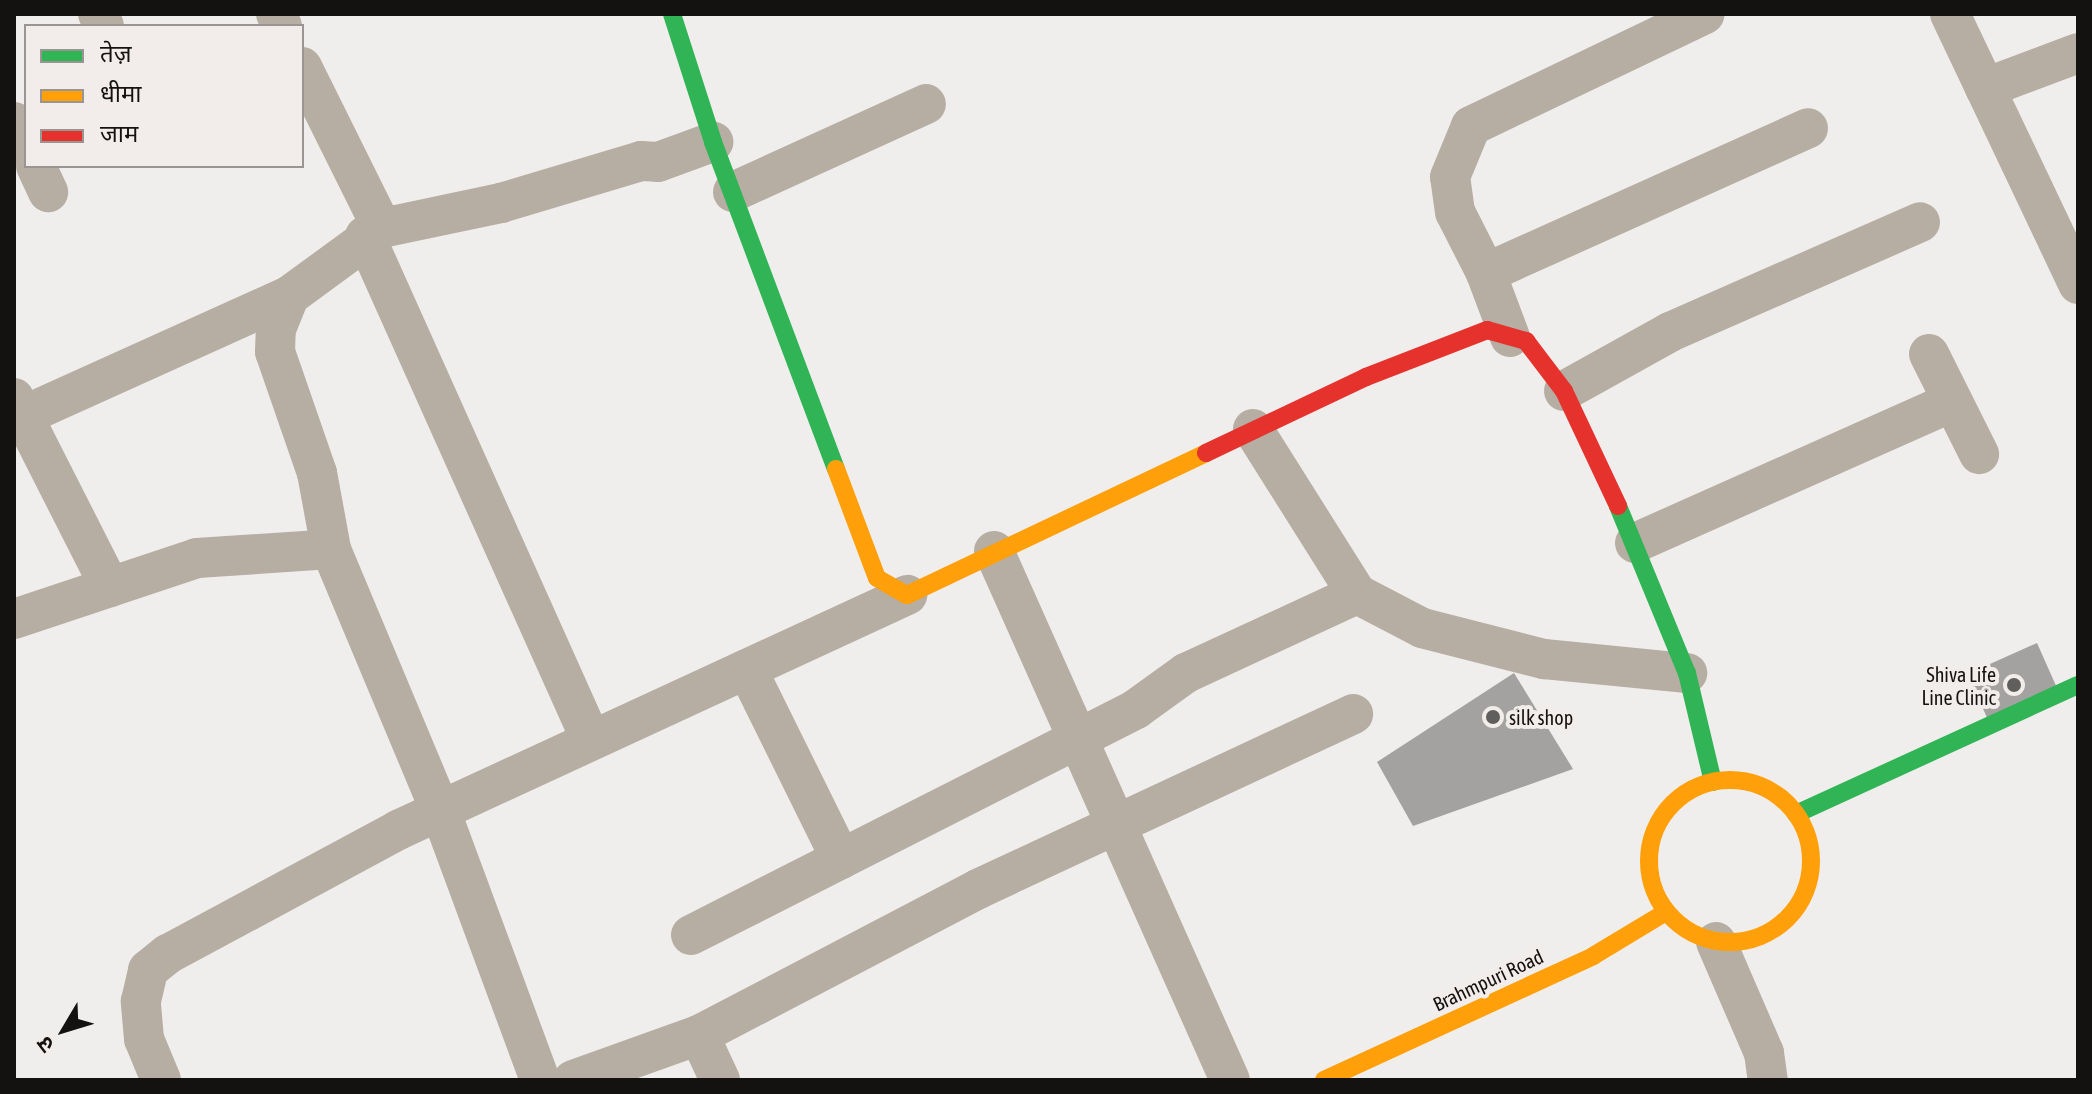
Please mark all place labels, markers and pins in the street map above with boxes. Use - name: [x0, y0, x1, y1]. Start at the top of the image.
- place label: Shiva Life Line Clinic: [1922, 662, 1996, 709]
- marker: Shiva Life Line Clinic: [2003, 674, 2025, 696]
- place label: silk shop: [1509, 705, 1573, 729]
- marker: silk shop: [1484, 708, 1502, 726]

